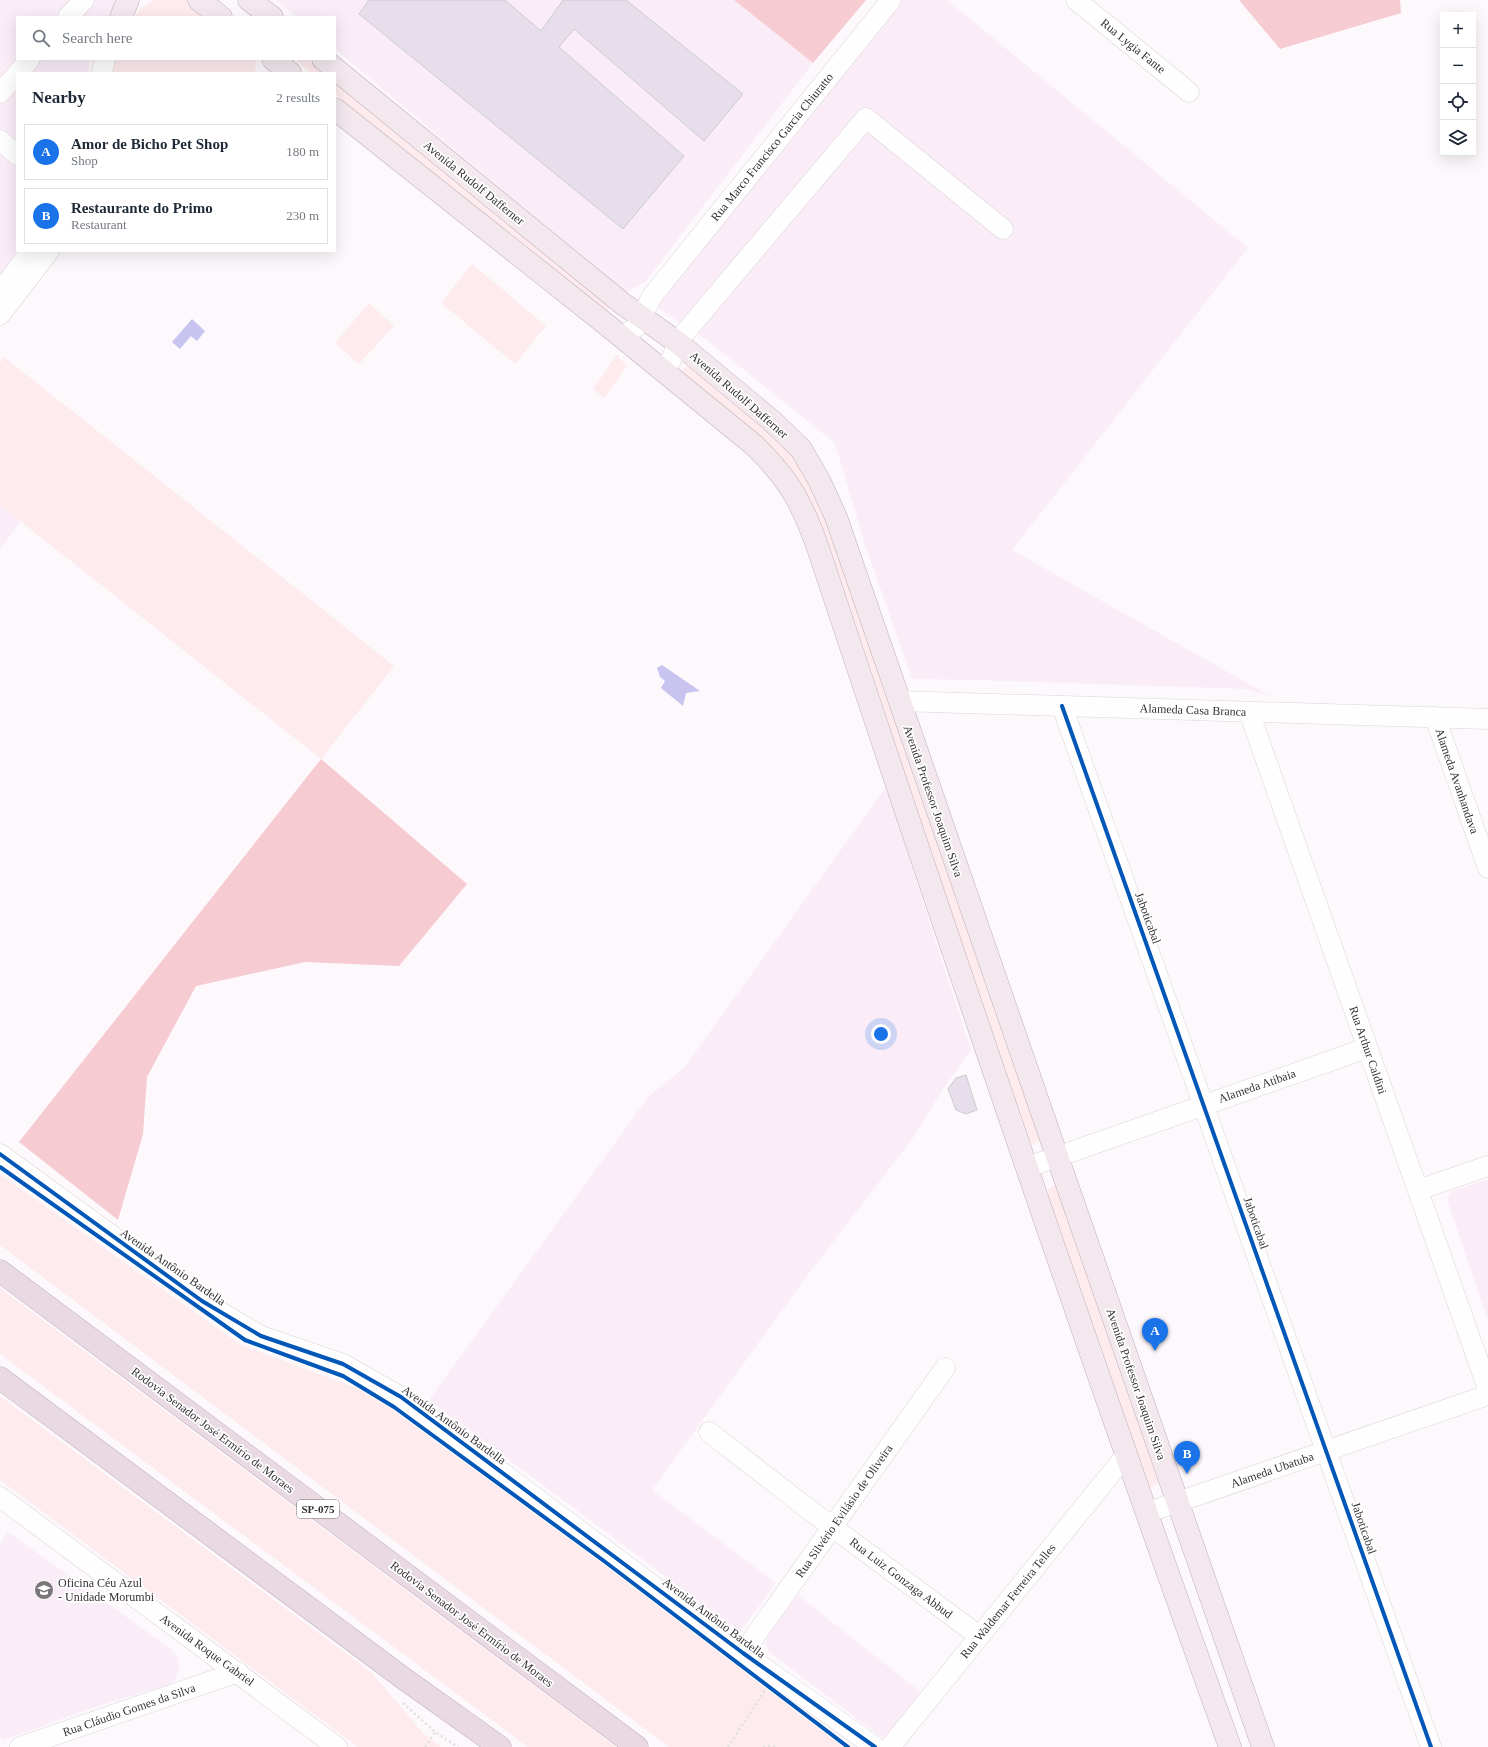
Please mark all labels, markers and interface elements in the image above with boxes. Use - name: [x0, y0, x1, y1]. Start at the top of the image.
- map controls: [1440, 12, 1476, 156]
- button: +: [1440, 12, 1476, 48]
- search box: [16, 16, 336, 60]
- street label: Rua Lygia Fante: [1098, 16, 1168, 76]
- icon: search: [30, 27, 52, 49]
- text: Search here: [62, 30, 132, 46]
- button: −: [1440, 48, 1476, 84]
- street label: Rua Marco Francisco Garcia Chiuratto: [708, 70, 836, 224]
- button: locate: [1440, 84, 1476, 120]
- text: Nearby: [32, 88, 86, 107]
- text: 2 results: [276, 90, 320, 105]
- button: layers: [1440, 120, 1476, 156]
- text: Amor de Bicho Pet Shop: [71, 136, 228, 152]
- street label: Avenida Rudolf Dafferner: [421, 138, 527, 228]
- text: A: [41, 144, 51, 159]
- text: 180 m: [286, 144, 319, 159]
- text: Shop: [71, 153, 98, 168]
- text: Restaurante do Primo: [71, 200, 213, 216]
- text: B: [42, 208, 50, 223]
- text: 230 m: [286, 208, 319, 223]
- text: Restaurant: [71, 217, 127, 232]
- street label: Avenida Rudolf Dafferner: [687, 349, 791, 441]
- street label: Alameda Casa Branca: [1139, 701, 1247, 719]
- street label: Avenida Professor Joaquim Silva: [900, 723, 966, 879]
- street label: Alameda Avanhandava: [1432, 726, 1482, 836]
- street label: Jaboticabal: [1132, 890, 1164, 946]
- street label: Rua Arthur Caldini: [1346, 1004, 1390, 1096]
- your location: [871, 1024, 891, 1044]
- street label: Alameda Atibaia: [1216, 1066, 1298, 1106]
- street label: Jaboticabal: [1241, 1195, 1272, 1251]
- street label: Avenida Antônio Bardella: [118, 1225, 229, 1309]
- street label: Avenida Professor Joaquim Silva: [1103, 1306, 1169, 1462]
- pin: A: [1142, 1318, 1168, 1351]
- street label: Rodovia Senador José Ermírio de Moraes: [129, 1364, 297, 1496]
- street label: Avenida Antônio Bardella: [399, 1383, 509, 1468]
- street label: Rua Silvério Evilásio de Oliveira: [793, 1441, 896, 1580]
- pin: B: [1174, 1441, 1200, 1474]
- street label: Alameda Ubatuba: [1229, 1449, 1316, 1491]
- road number: SP-075: [297, 1500, 339, 1518]
- street label: Jaboticabal: [1349, 1500, 1380, 1556]
- street label: Rua Luiz Gonzaga Abbud: [847, 1535, 955, 1621]
- street label: Rua Waldemar Ferreira Telles: [957, 1541, 1059, 1661]
- street label: Rodovia Senador José Ermírio de Moraes: [388, 1558, 556, 1690]
- street label: Avenida Antônio Bardella: [660, 1575, 769, 1662]
- place label: Oficina Céu Azul - Unidade Morumbi: [58, 1576, 155, 1604]
- school or university icon: Oficina Céu Azul - Unidade Morumbi: [33, 1579, 55, 1601]
- street label: Avenida Roque Gabriel: [157, 1611, 257, 1689]
- street label: Rua Cláudio Gomes da Silva: [61, 1680, 198, 1739]

